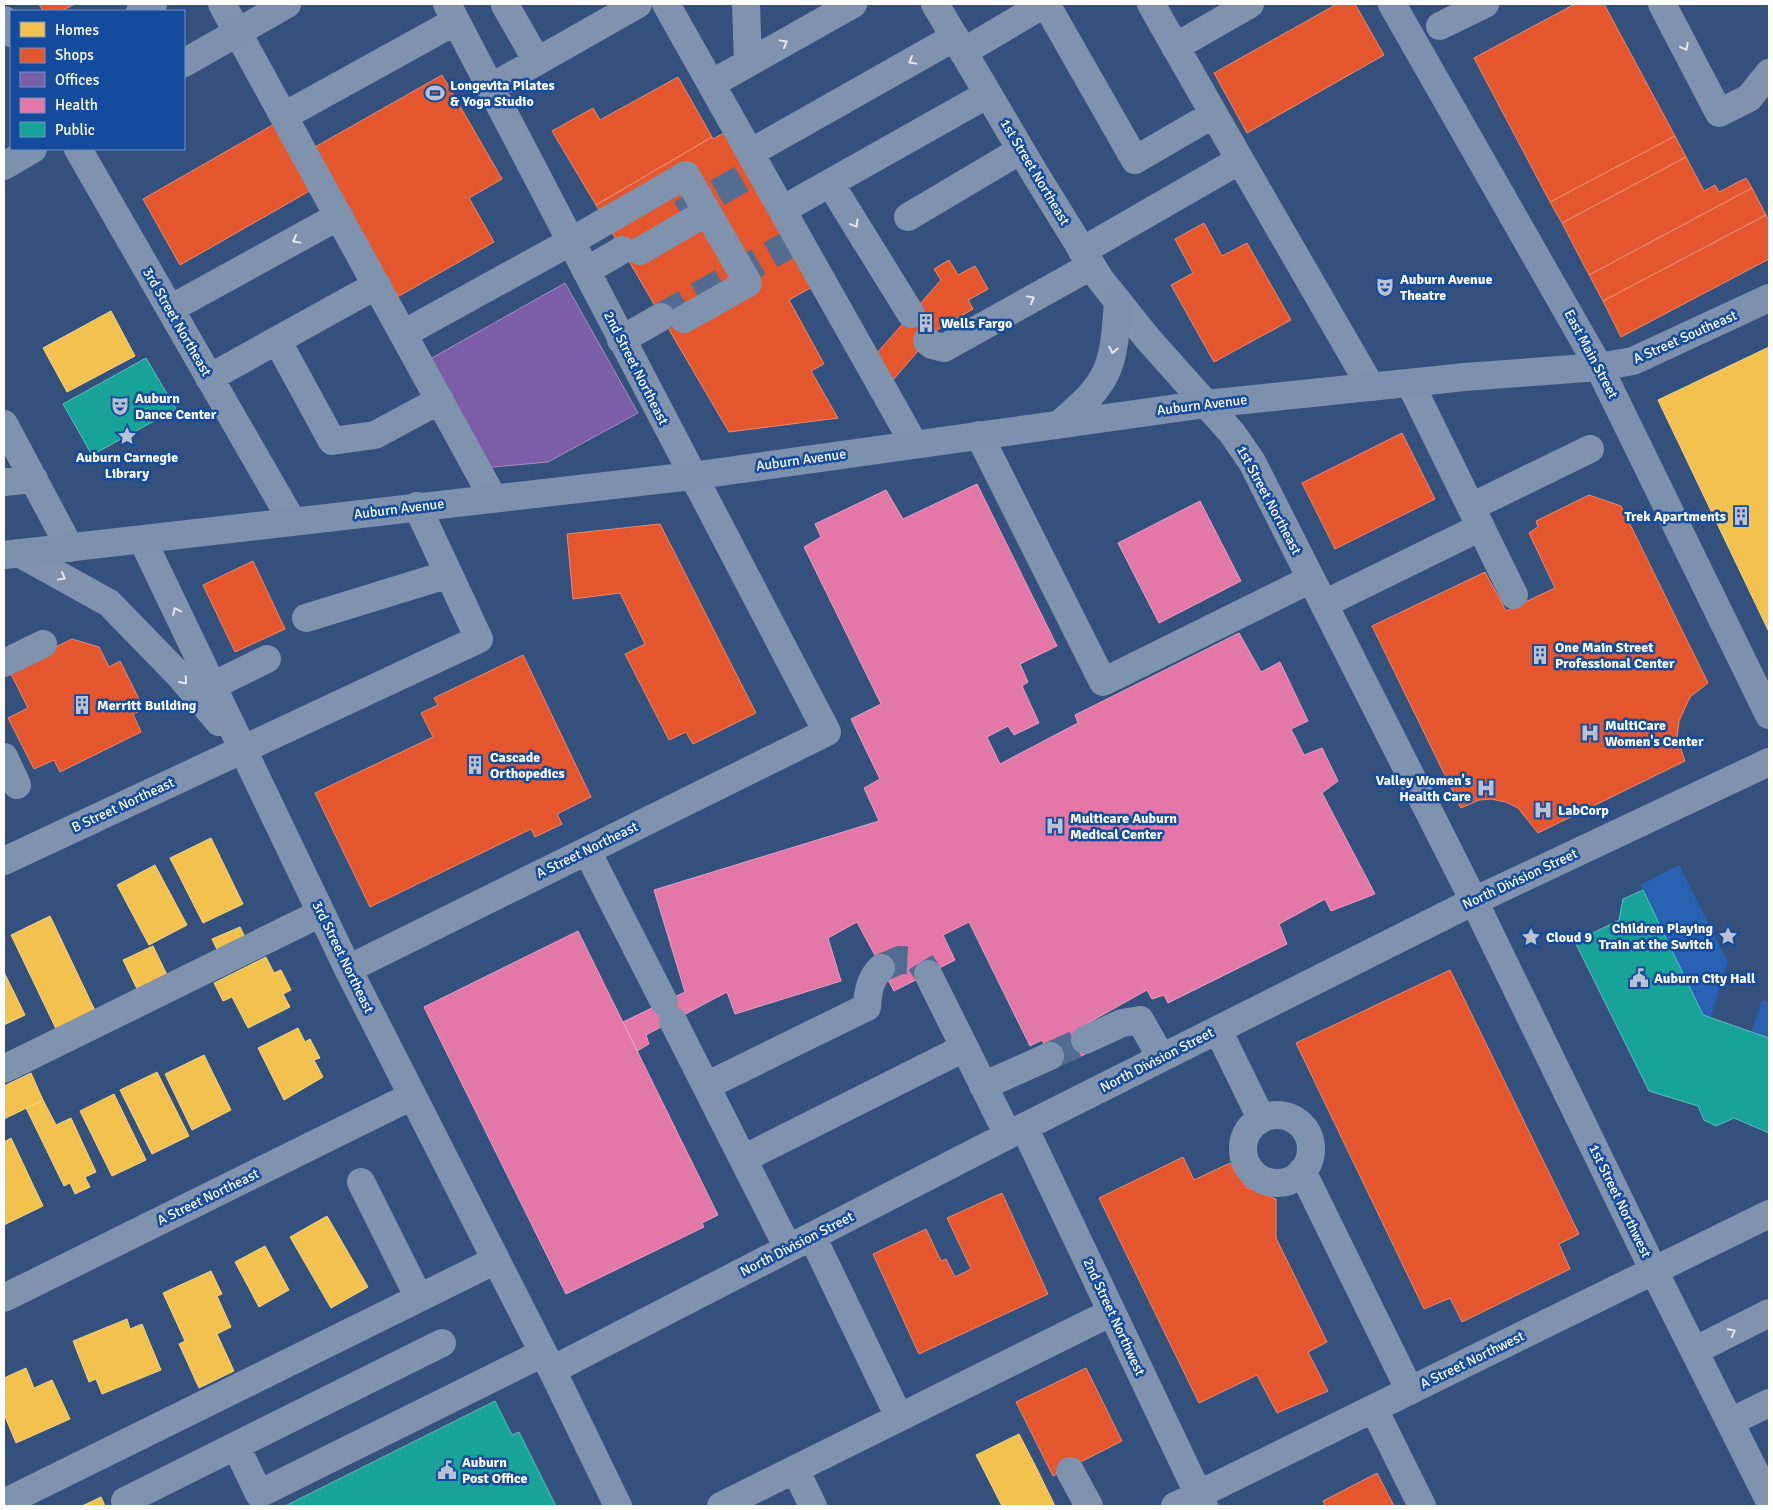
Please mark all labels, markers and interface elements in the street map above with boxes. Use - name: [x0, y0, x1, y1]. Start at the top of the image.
- legend: [10, 10, 185, 150]
- text: Homes: [55, 21, 99, 39]
- one-way arrow: [778, 39, 787, 49]
- one-way arrow: [1679, 42, 1689, 51]
- text: Shops: [55, 46, 94, 64]
- one-way arrow: [909, 55, 918, 65]
- text: Offices: [55, 71, 100, 89]
- place label: Longevita Pilates & Yoga Studio: [450, 77, 555, 110]
- sports icon: Longevita Pilates & Yoga Studio: [424, 82, 446, 104]
- text: Health: [55, 96, 98, 114]
- street label: 1st Street Northeast: [997, 116, 1074, 228]
- text: Public: [55, 121, 95, 139]
- one-way arrow: [849, 219, 859, 228]
- one-way arrow: [292, 234, 301, 244]
- street label: 3rd Street Northeast: [139, 265, 215, 379]
- place label: Auburn Avenue Theatre: [1400, 271, 1492, 304]
- theatre icon: Auburn Avenue Theatre: [1374, 276, 1396, 298]
- one-way arrow: [1025, 296, 1034, 306]
- street label: East Main Street: [1560, 307, 1622, 402]
- street label: A Street Southeast: [1631, 307, 1740, 367]
- street label: 2nd Street Northeast: [600, 308, 672, 428]
- building icon: Wells Fargo: [915, 312, 937, 334]
- place label: Wells Fargo: [941, 315, 1012, 332]
- one-way arrow: [1108, 346, 1119, 355]
- place label: Auburn Dance Center: [135, 390, 217, 423]
- street label: Auburn Avenue: [1156, 391, 1248, 419]
- theatre icon: Auburn Dance Center: [109, 395, 131, 417]
- place icon: Auburn Carnegie Library: [116, 425, 138, 447]
- street label: 1st Street Northeast: [1233, 443, 1305, 558]
- street label: Auburn Avenue: [755, 445, 847, 475]
- place label: Auburn Carnegie Library: [76, 449, 178, 482]
- street label: Auburn Avenue: [353, 495, 445, 523]
- building icon: Trek Apartments: [1730, 505, 1752, 527]
- place label: Trek Apartments: [1624, 508, 1726, 525]
- one-way arrow: [57, 570, 66, 580]
- one-way arrow: [172, 607, 182, 616]
- place label: One Main Street Professional Center: [1555, 639, 1675, 672]
- building icon: One Main Street Professional Center: [1529, 644, 1551, 666]
- one-way arrow: [179, 676, 188, 685]
- building icon: Merritt Building: [71, 694, 93, 716]
- place label: Merritt Building: [97, 697, 197, 714]
- place label: MultiCare Women's Center: [1605, 717, 1704, 750]
- hospital icon: MultiCare Women's Center: [1579, 722, 1601, 744]
- place label: Cascade Orthopedics: [490, 749, 565, 782]
- building icon: Cascade Orthopedics: [464, 754, 486, 776]
- place label: Valley Women's Health Care: [1376, 772, 1471, 805]
- street label: B Street Northeast: [69, 774, 177, 836]
- hospital icon: Valley Women's Health Care: [1475, 777, 1497, 799]
- hospital icon: LabCorp: [1532, 799, 1554, 821]
- place label: LabCorp: [1558, 802, 1609, 819]
- place label: Multicare Auburn Medical Center: [1070, 810, 1177, 843]
- hospital icon: Multicare Auburn Medical Center: [1044, 815, 1066, 837]
- street label: A Street Northeast: [533, 818, 641, 882]
- street label: North Division Street: [1460, 845, 1580, 913]
- street label: 3rd Street Northeast: [309, 898, 378, 1016]
- place label: Children Playing Train at the Switch: [1599, 920, 1713, 953]
- place icon: Children Playing Train at the Switch: [1717, 925, 1739, 947]
- place icon: Cloud 9: [1520, 926, 1542, 948]
- place label: Cloud 9: [1546, 929, 1592, 946]
- public building icon: Auburn City Hall: [1628, 967, 1650, 989]
- place label: Auburn City Hall: [1654, 970, 1756, 987]
- street label: North Division Street: [1097, 1024, 1217, 1096]
- street label: 1st Street Northwest: [1585, 1142, 1655, 1260]
- street label: A Street Northeast: [154, 1165, 262, 1229]
- street label: North Division Street: [737, 1208, 857, 1280]
- street label: 2nd Street Northwest: [1079, 1256, 1149, 1379]
- street label: A Street Northwest: [1417, 1327, 1527, 1393]
- one-way arrow: [1726, 1328, 1735, 1338]
- place label: Auburn Post Office: [462, 1454, 528, 1487]
- public building icon: Auburn Post Office: [436, 1459, 458, 1481]

